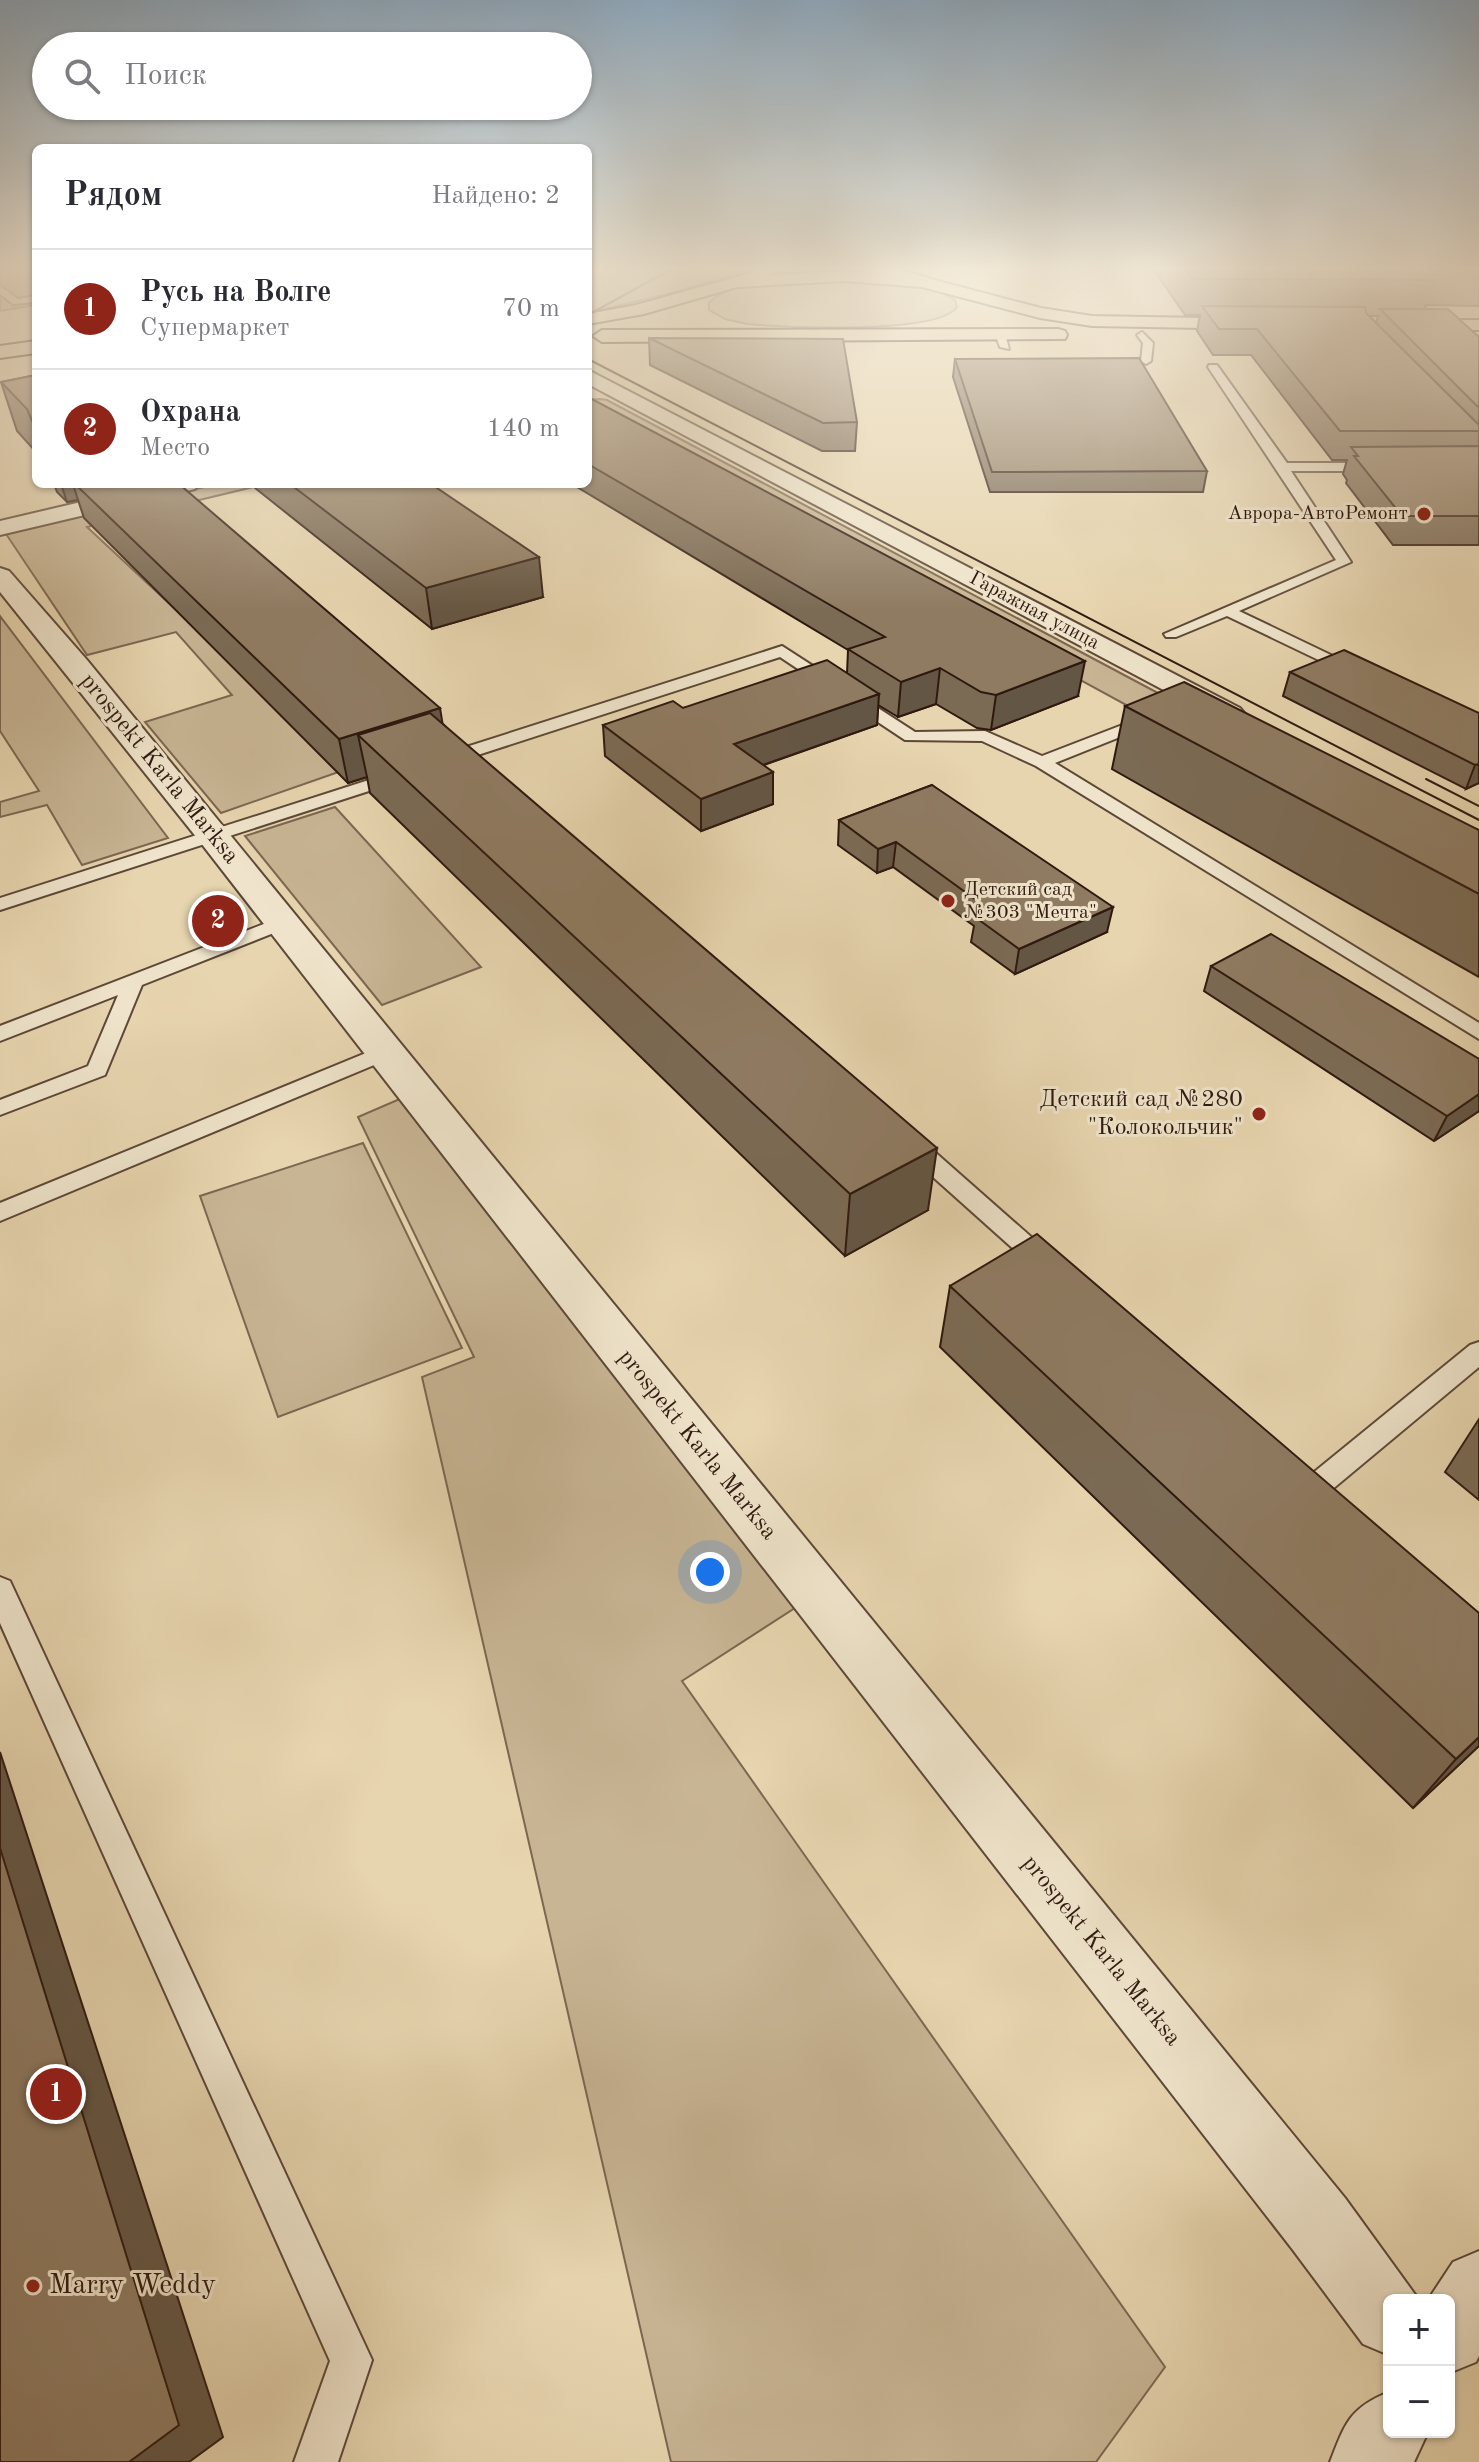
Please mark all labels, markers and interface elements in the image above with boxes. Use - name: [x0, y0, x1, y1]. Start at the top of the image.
- search box: [32, 32, 592, 120]
- icon: search: [60, 54, 104, 98]
- text: Поиск: [124, 61, 207, 91]
- text: Рядом: [64, 179, 163, 213]
- text: Найдено: 2: [431, 183, 560, 209]
- text: Русь на Волге: [140, 278, 331, 308]
- text: 1: [82, 296, 98, 322]
- text: 70 m: [502, 296, 560, 322]
- text: Супермаркет: [140, 315, 289, 341]
- text: Охрана: [140, 398, 241, 428]
- text: 2: [82, 416, 98, 442]
- text: 140 m: [487, 416, 560, 442]
- text: Место: [140, 435, 210, 461]
- place label: Аврора-АвтоРемонт: [1227, 504, 1408, 524]
- marker: Аврора-АвтоРемонт: [1415, 505, 1433, 523]
- street label: Гаражная улица: [966, 568, 1103, 654]
- street label: prospekt Karla Marksa: [75, 669, 243, 869]
- place label: Детский сад №303 "Мечта": [964, 880, 1097, 923]
- pin: 2: [192, 891, 244, 951]
- marker: Детский сад №303 "Мечта": [939, 892, 957, 910]
- place label: Детский сад №280 "Колокольчик": [1040, 1088, 1243, 1140]
- marker: Детский сад №280 "Колокольчик": [1250, 1105, 1268, 1123]
- street label: prospekt Karla Marksa: [613, 1345, 781, 1545]
- your location: [690, 1552, 730, 1592]
- street label: prospekt Karla Marksa: [1017, 1851, 1185, 2051]
- pin: 1: [30, 2064, 82, 2124]
- place label: Marry Weddy: [49, 2272, 216, 2300]
- marker: Marry Weddy: [24, 2277, 42, 2295]
- map controls: [1383, 2294, 1455, 2438]
- button: +: [1383, 2294, 1455, 2366]
- button: −: [1383, 2366, 1455, 2438]

